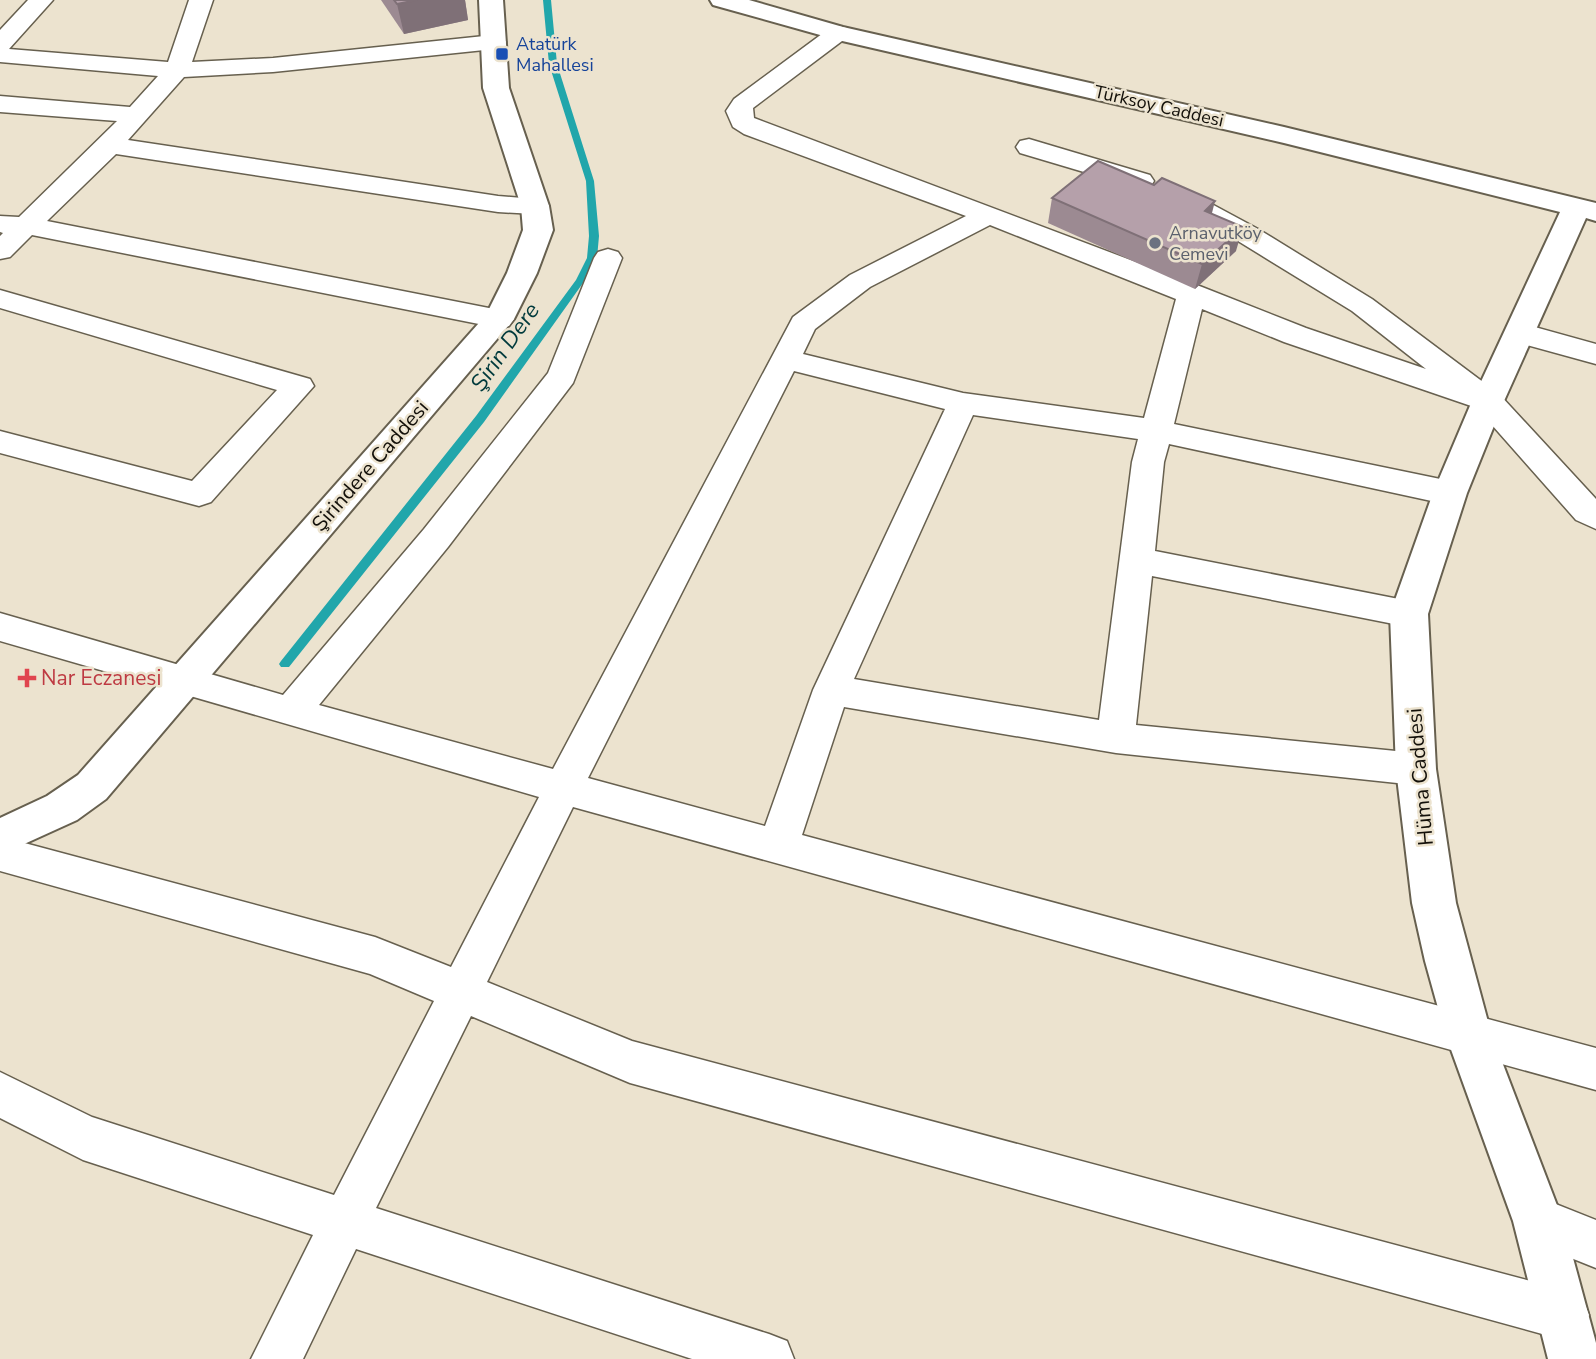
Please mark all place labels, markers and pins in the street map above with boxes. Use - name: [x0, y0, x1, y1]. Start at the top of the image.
- place label: Atatürk Mahallesi: [516, 32, 594, 77]
- marker: Atatürk Mahallesi: [494, 46, 510, 62]
- place label: Arnavutköy Cemevi: [1169, 221, 1263, 266]
- marker: Arnavutköy Cemevi: [1147, 235, 1163, 251]
- place label: Nar Eczanesi: [41, 664, 161, 692]
- marker: Nar Eczanesi: [19, 670, 35, 686]

